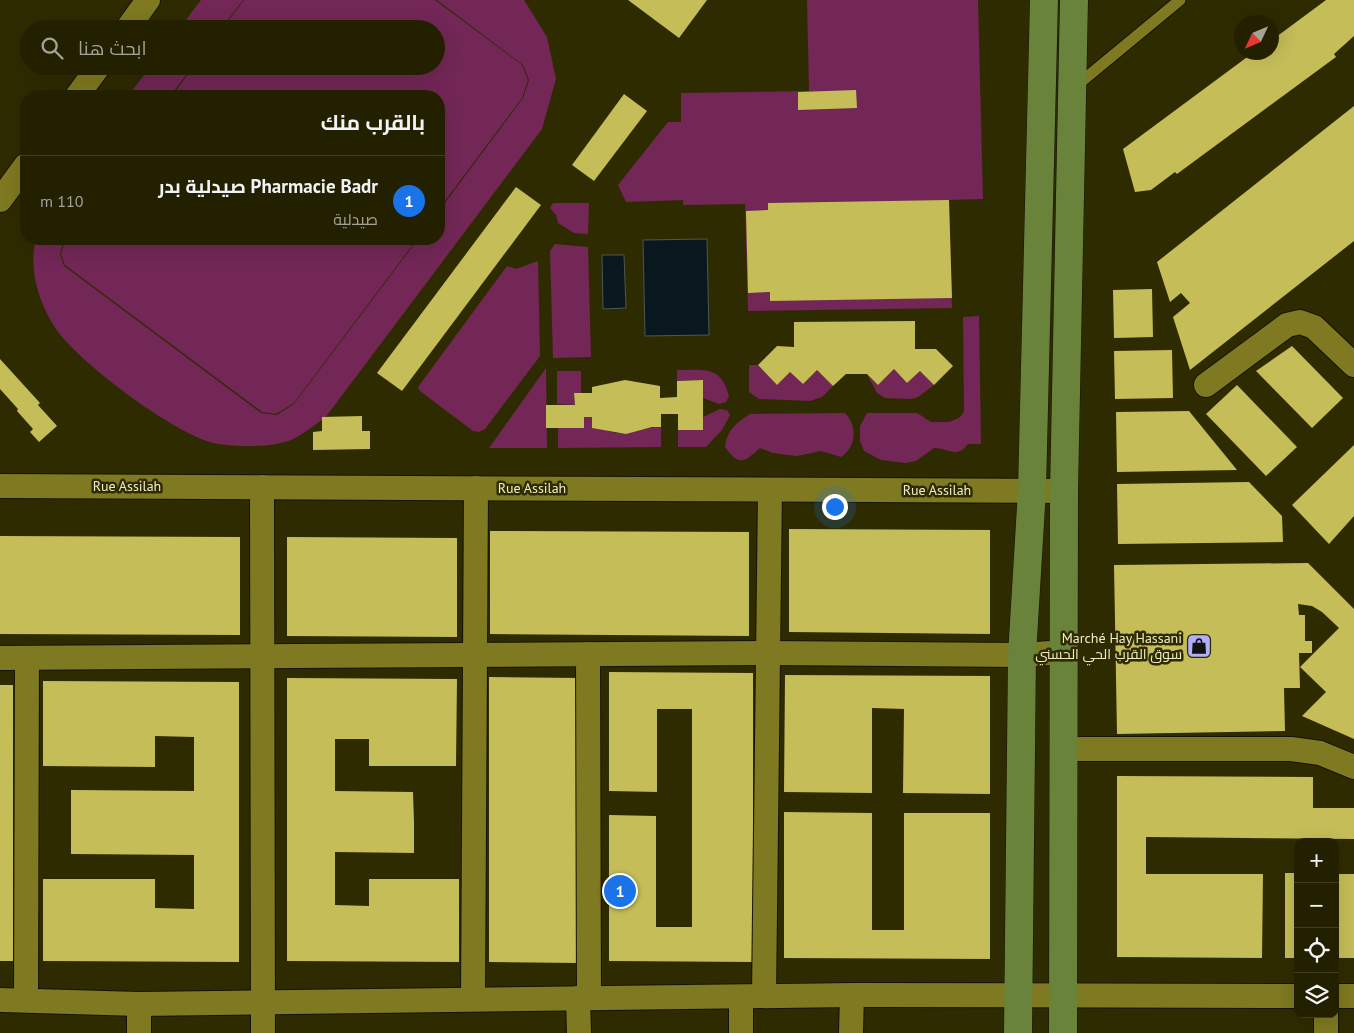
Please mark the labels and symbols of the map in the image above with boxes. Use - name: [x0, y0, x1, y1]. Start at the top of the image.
- north arrow: [1234, 15, 1279, 60]
- street label: Rue Assilah: [93, 477, 161, 495]
- street label: Rue Assilah: [498, 479, 566, 497]
- street label: Rue Assilah: [903, 481, 971, 499]
- your location: [822, 494, 848, 520]
- place label: Marché Hay Hassani سوق القرب الحي الحسني: [1035, 629, 1182, 666]
- shop icon: Marché Hay Hassani سوق القرب الحي الحسني: [1186, 633, 1212, 659]
- pin: 1: [604, 872, 636, 910]

